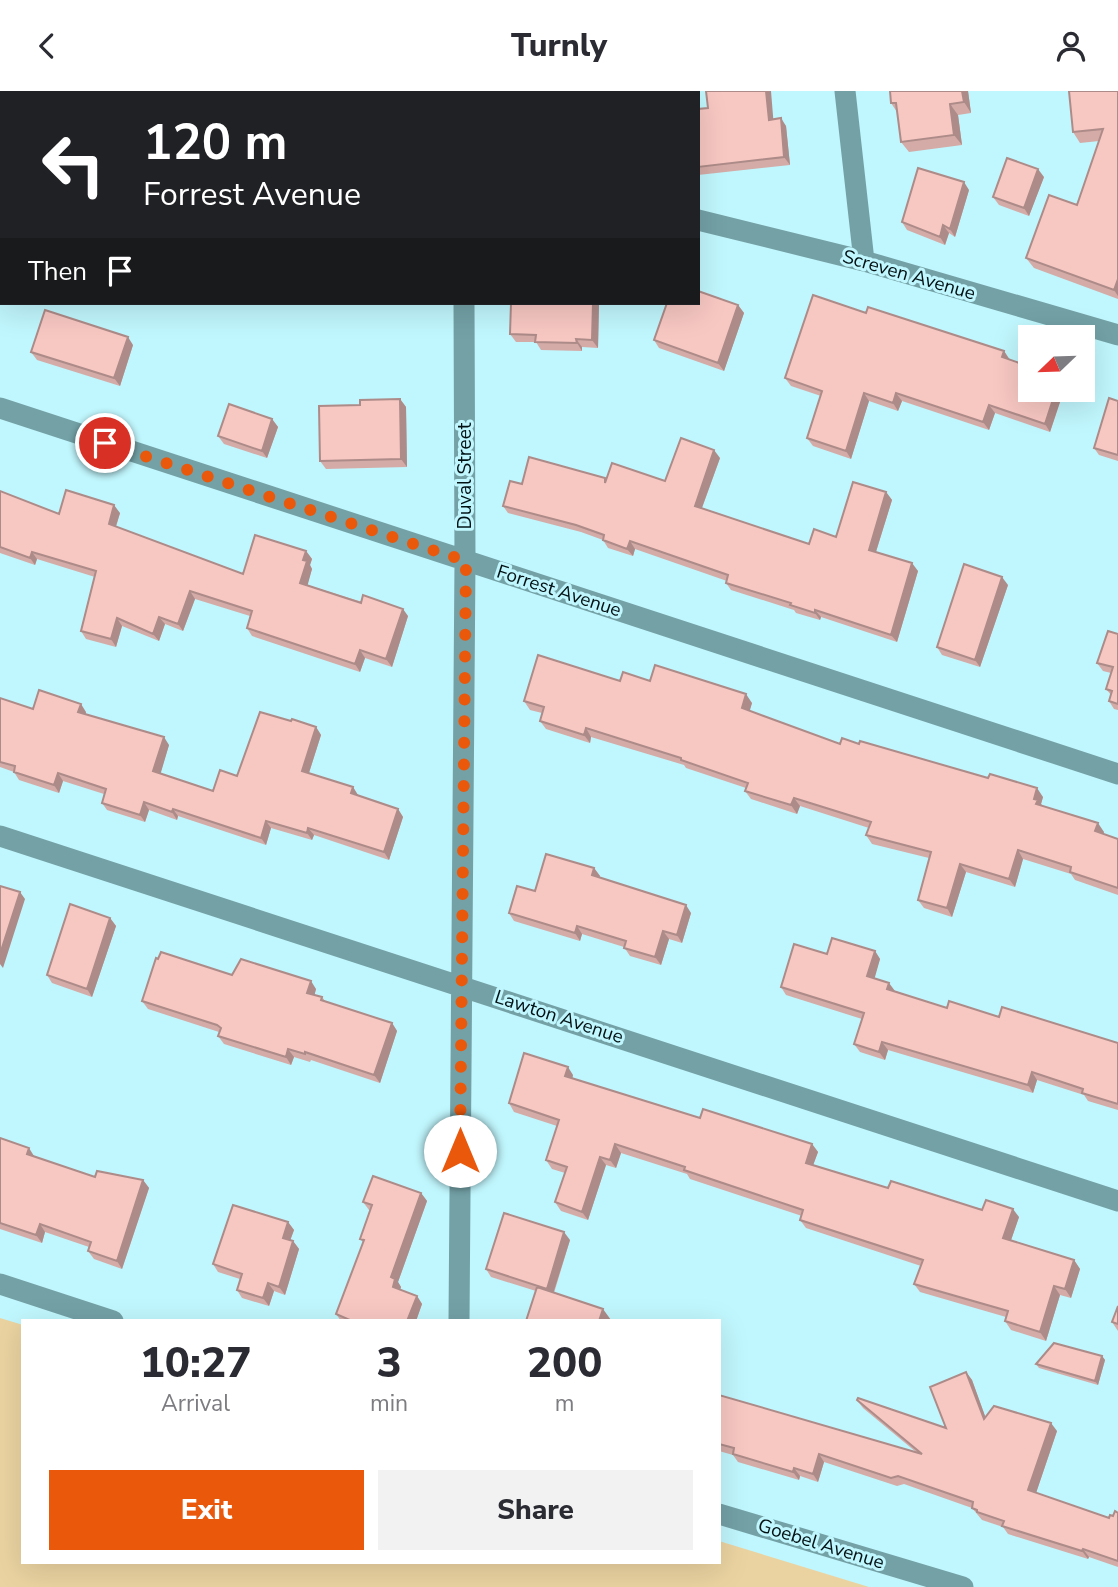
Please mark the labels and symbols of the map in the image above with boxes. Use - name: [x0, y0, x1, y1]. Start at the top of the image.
- street label: Screven Avenue: [839, 244, 979, 306]
- north arrow: [1018, 325, 1096, 403]
- pin: [75, 413, 135, 473]
- street label: Duval Street: [452, 422, 478, 529]
- street label: Forrest Avenue: [493, 559, 625, 623]
- street label: Lawton Avenue: [491, 984, 627, 1050]
- position arrow: [423, 1114, 497, 1188]
- street label: Goebel Avenue: [755, 1512, 887, 1576]

